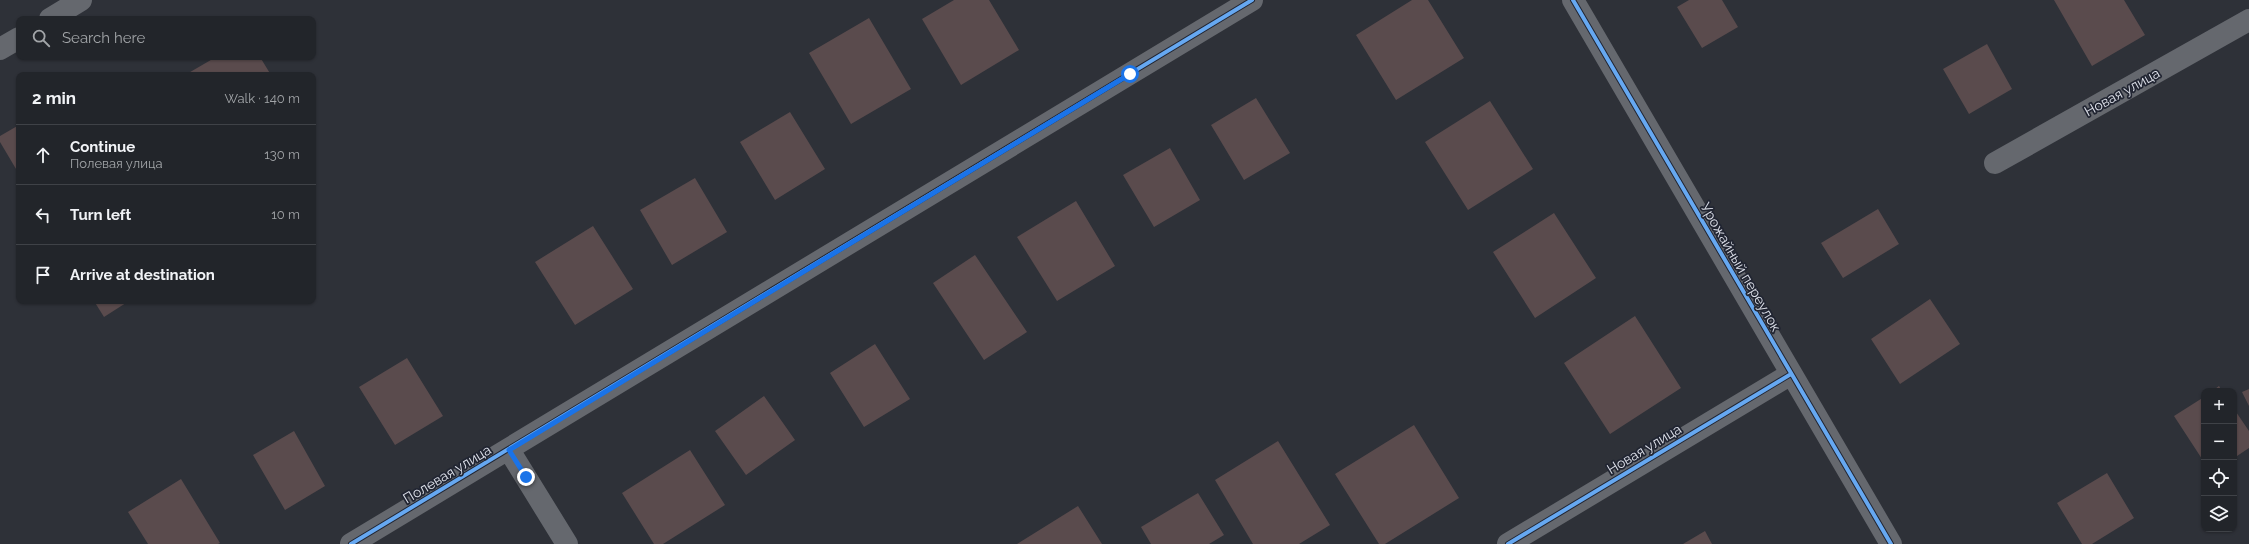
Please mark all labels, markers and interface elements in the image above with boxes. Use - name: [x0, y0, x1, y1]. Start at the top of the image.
- search box: [16, 16, 316, 60]
- icon: search: [30, 27, 52, 49]
- text: Search here: [62, 29, 145, 47]
- route start: [1121, 65, 1139, 83]
- street label: Новая улица: [2082, 65, 2162, 119]
- text: 2 min: [32, 88, 76, 108]
- text: Walk · 140 m: [225, 91, 300, 106]
- text: Continue: [70, 138, 135, 156]
- icon: ahead: [32, 144, 54, 166]
- text: 130 m: [264, 147, 300, 162]
- text: Полевая улица: [70, 156, 163, 171]
- street label: Урожайный переулок: [1698, 200, 1784, 334]
- icon: left: [32, 204, 54, 226]
- text: Turn left: [70, 206, 131, 224]
- text: 10 m: [271, 207, 300, 222]
- icon: arrive: [32, 264, 54, 286]
- text: Arrive at destination: [70, 266, 215, 284]
- map controls: [2201, 388, 2237, 532]
- button: +: [2201, 388, 2237, 424]
- street label: Новая улица: [1604, 421, 1684, 477]
- button: −: [2201, 424, 2237, 460]
- street label: Полевая улица: [400, 441, 494, 507]
- button: locate: [2201, 460, 2237, 496]
- route end: [517, 468, 535, 486]
- button: layers: [2201, 496, 2237, 532]

